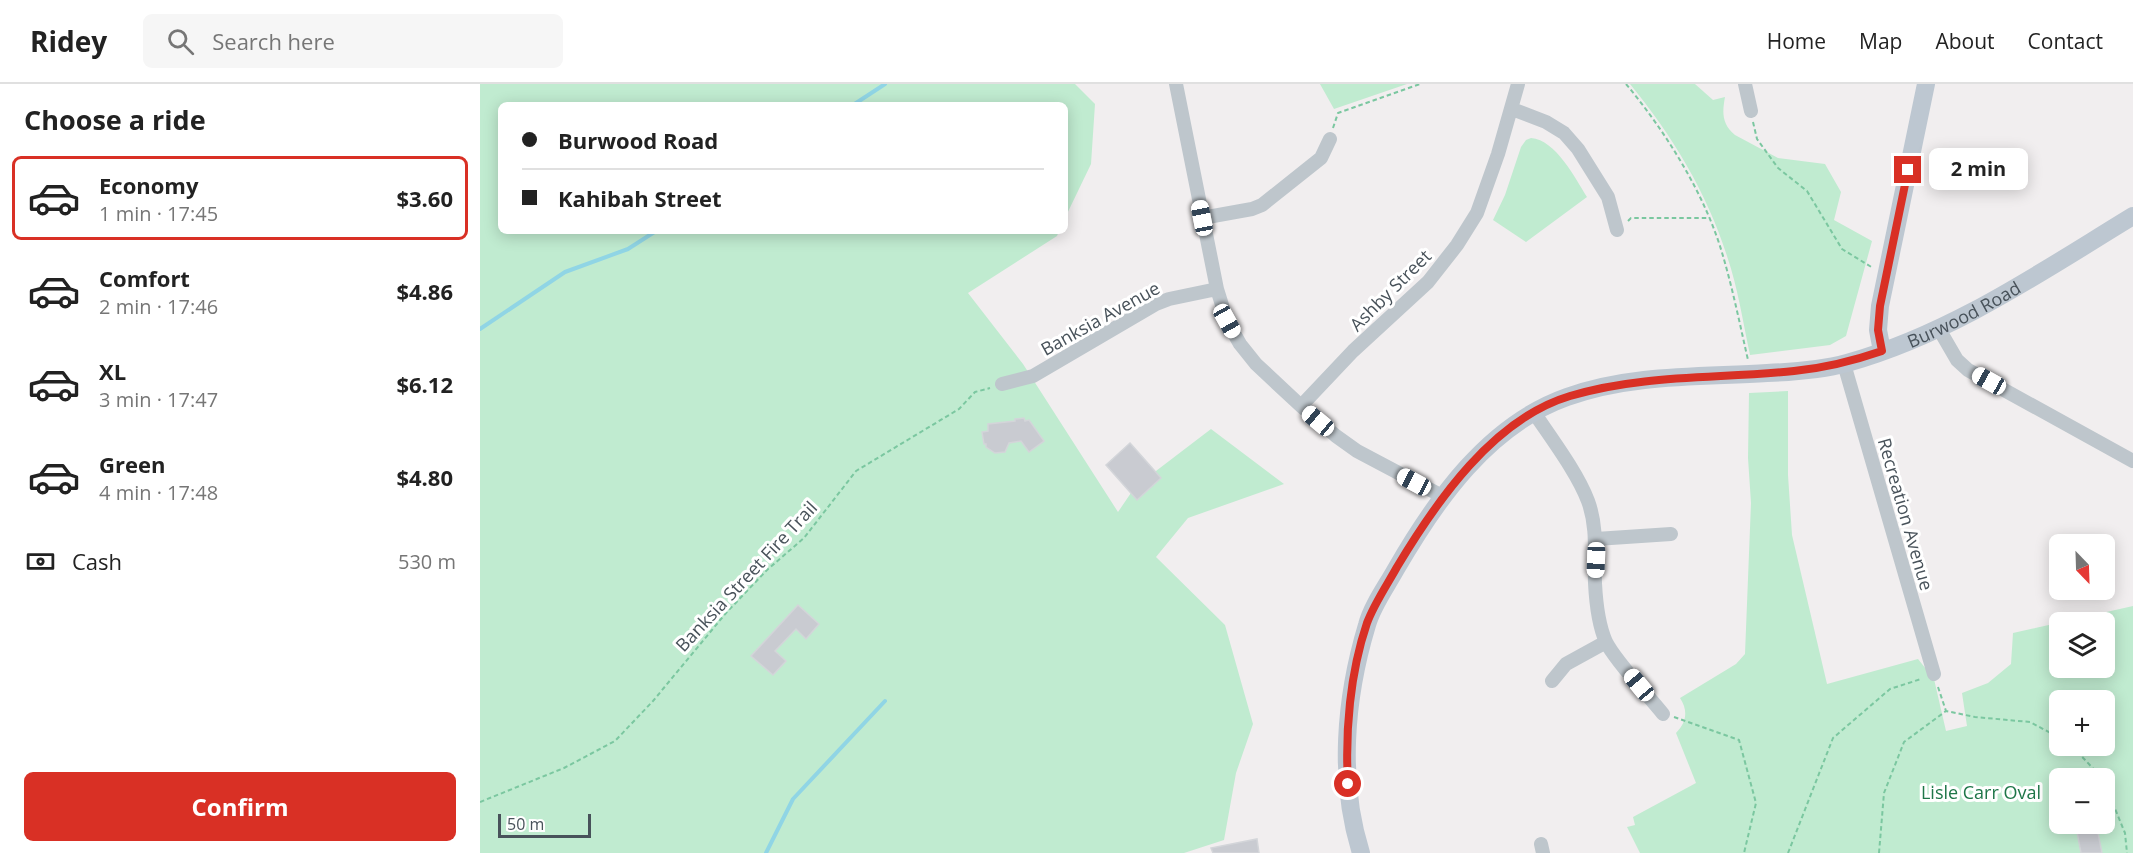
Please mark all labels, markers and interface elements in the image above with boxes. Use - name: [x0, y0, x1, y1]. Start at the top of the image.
- search box: [143, 14, 563, 68]
- text: Ridey: [30, 22, 107, 60]
- icon: search: [164, 25, 197, 58]
- text: Search here: [212, 26, 335, 56]
- text: Home: [1767, 27, 1826, 55]
- text: Map: [1859, 27, 1902, 55]
- text: About: [1935, 27, 1995, 55]
- text: Contact: [2028, 27, 2103, 55]
- text: Choose a ride: [24, 101, 206, 138]
- text: Burwood Road: [558, 125, 718, 155]
- callout: 2 min: [1929, 149, 2028, 191]
- text: 2 min: [1951, 155, 2006, 182]
- route end: [1894, 156, 1921, 183]
- text: Economy: [99, 170, 198, 200]
- icon: car: [27, 171, 81, 225]
- text: $3.60: [396, 183, 453, 213]
- text: Kahibah Street: [558, 183, 722, 213]
- car: [1190, 199, 1214, 237]
- text: 1 min · 17:45: [99, 200, 218, 227]
- street label: Ashby Street: [1344, 244, 1436, 336]
- text: Comfort: [99, 263, 190, 293]
- icon: car: [27, 264, 81, 318]
- street label: Banksia Avenue: [1036, 275, 1164, 361]
- street label: Burwood Road: [1903, 275, 2025, 353]
- text: $4.86: [396, 276, 453, 306]
- text: 2 min · 17:46: [99, 293, 218, 320]
- car: [1210, 301, 1244, 341]
- text: XL: [99, 356, 126, 386]
- icon: car: [27, 357, 81, 411]
- car: [1969, 364, 2009, 398]
- text: $6.12: [396, 369, 453, 399]
- text: 3 min · 17:47: [99, 386, 218, 413]
- car: [1298, 403, 1338, 439]
- street label: Recreation Avenue: [1873, 435, 1939, 593]
- text: Green: [99, 449, 165, 479]
- icon: car: [27, 450, 81, 504]
- text: $4.80: [396, 462, 453, 492]
- car: [1394, 466, 1434, 498]
- text: 4 min · 17:48: [99, 479, 218, 506]
- street label: Banksia Street Fire Trail: [670, 496, 822, 656]
- north arrow: [2049, 534, 2115, 600]
- map controls: [2049, 534, 2115, 834]
- car: [1586, 542, 1606, 578]
- icon: cash: [24, 545, 57, 578]
- text: Cash: [72, 546, 122, 576]
- text: 530 m: [398, 548, 456, 575]
- button: layers: [2049, 612, 2115, 678]
- car: [1621, 665, 1657, 705]
- button: +: [2049, 690, 2115, 756]
- button: −: [2049, 768, 2115, 834]
- route start: [1334, 770, 1361, 797]
- button: Confirm: [24, 772, 456, 841]
- park label: Lisle Carr Oval: [1921, 780, 2041, 804]
- scale bar: [498, 811, 591, 838]
- text: 50 m: [507, 813, 544, 835]

